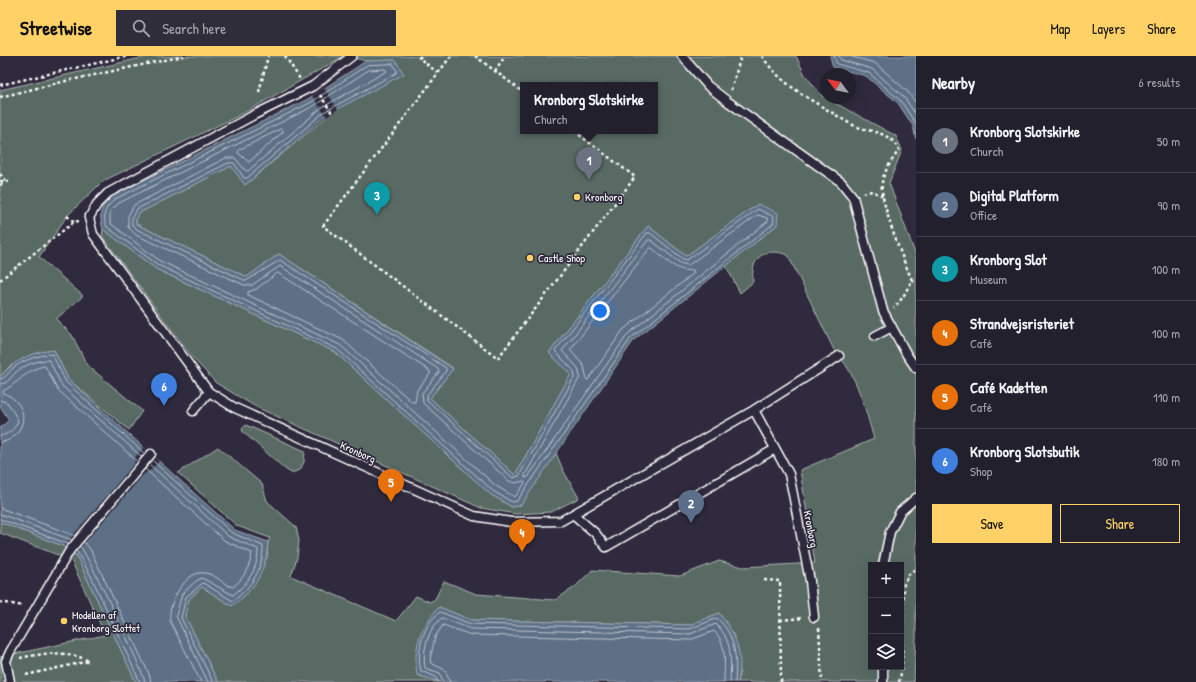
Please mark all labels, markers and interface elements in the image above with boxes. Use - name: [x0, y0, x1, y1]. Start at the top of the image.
- search box: [116, 10, 396, 46]
- text: Streetwise: [20, 15, 92, 41]
- icon: search: [130, 17, 152, 39]
- text: Search here: [162, 18, 226, 39]
- text: Map: [1050, 19, 1070, 38]
- text: Layers: [1092, 19, 1125, 38]
- text: Share: [1147, 19, 1176, 38]
- north arrow: [820, 68, 856, 104]
- text: Nearby: [932, 71, 975, 94]
- text: 6 results: [1139, 73, 1180, 91]
- popup: [520, 82, 658, 134]
- text: Kronborg Slotskirke: [534, 89, 644, 110]
- text: Church: [534, 110, 567, 128]
- text: Kronborg Slotskirke: [970, 121, 1080, 142]
- text: 1: [943, 132, 947, 150]
- text: 50 m: [1157, 132, 1180, 150]
- text: Church: [970, 142, 1003, 160]
- pin: 1: [576, 147, 602, 180]
- pin: 3: [364, 182, 390, 215]
- text: Digital Platform: [970, 185, 1059, 206]
- place label: Kronborg: [585, 190, 623, 204]
- marker: Kronborg: [572, 192, 582, 202]
- text: 2: [942, 196, 948, 214]
- text: 90 m: [1158, 196, 1180, 214]
- text: Office: [970, 206, 997, 224]
- text: Kronborg Slot: [970, 249, 1047, 270]
- place label: Castle Shop: [538, 251, 585, 265]
- marker: Castle Shop: [525, 253, 535, 263]
- text: 3: [942, 260, 948, 278]
- text: 100 m: [1152, 260, 1180, 278]
- text: Museum: [970, 270, 1007, 288]
- your location: [590, 301, 610, 321]
- text: Strandvejsristeriet: [970, 313, 1074, 334]
- text: 4: [943, 324, 947, 342]
- text: 100 m: [1152, 324, 1180, 342]
- text: Café: [970, 334, 992, 352]
- pin: 6: [151, 373, 177, 406]
- text: Café Kadetten: [970, 377, 1048, 398]
- text: 5: [942, 388, 948, 406]
- text: 110 m: [1153, 388, 1180, 406]
- text: Café: [970, 398, 992, 416]
- street label: Kronborg: [338, 438, 378, 466]
- text: Kronborg Slotsbutik: [970, 441, 1079, 462]
- text: 6: [942, 452, 948, 470]
- text: 180 m: [1152, 452, 1180, 470]
- text: Shop: [970, 462, 992, 480]
- pin: 5: [378, 469, 404, 502]
- pin: 2: [678, 490, 704, 523]
- button: Save: [932, 504, 1052, 543]
- button: Share: [1060, 504, 1180, 543]
- street label: Kronborg: [801, 509, 821, 549]
- pin: 4: [509, 519, 535, 552]
- map controls: [868, 562, 904, 670]
- button: +: [868, 562, 904, 598]
- button: −: [868, 598, 904, 634]
- place label: Modellen af Kronborg Slottet: [72, 608, 140, 635]
- marker: Modellen af Kronborg Slottet: [59, 616, 69, 626]
- button: layers: [868, 634, 904, 670]

